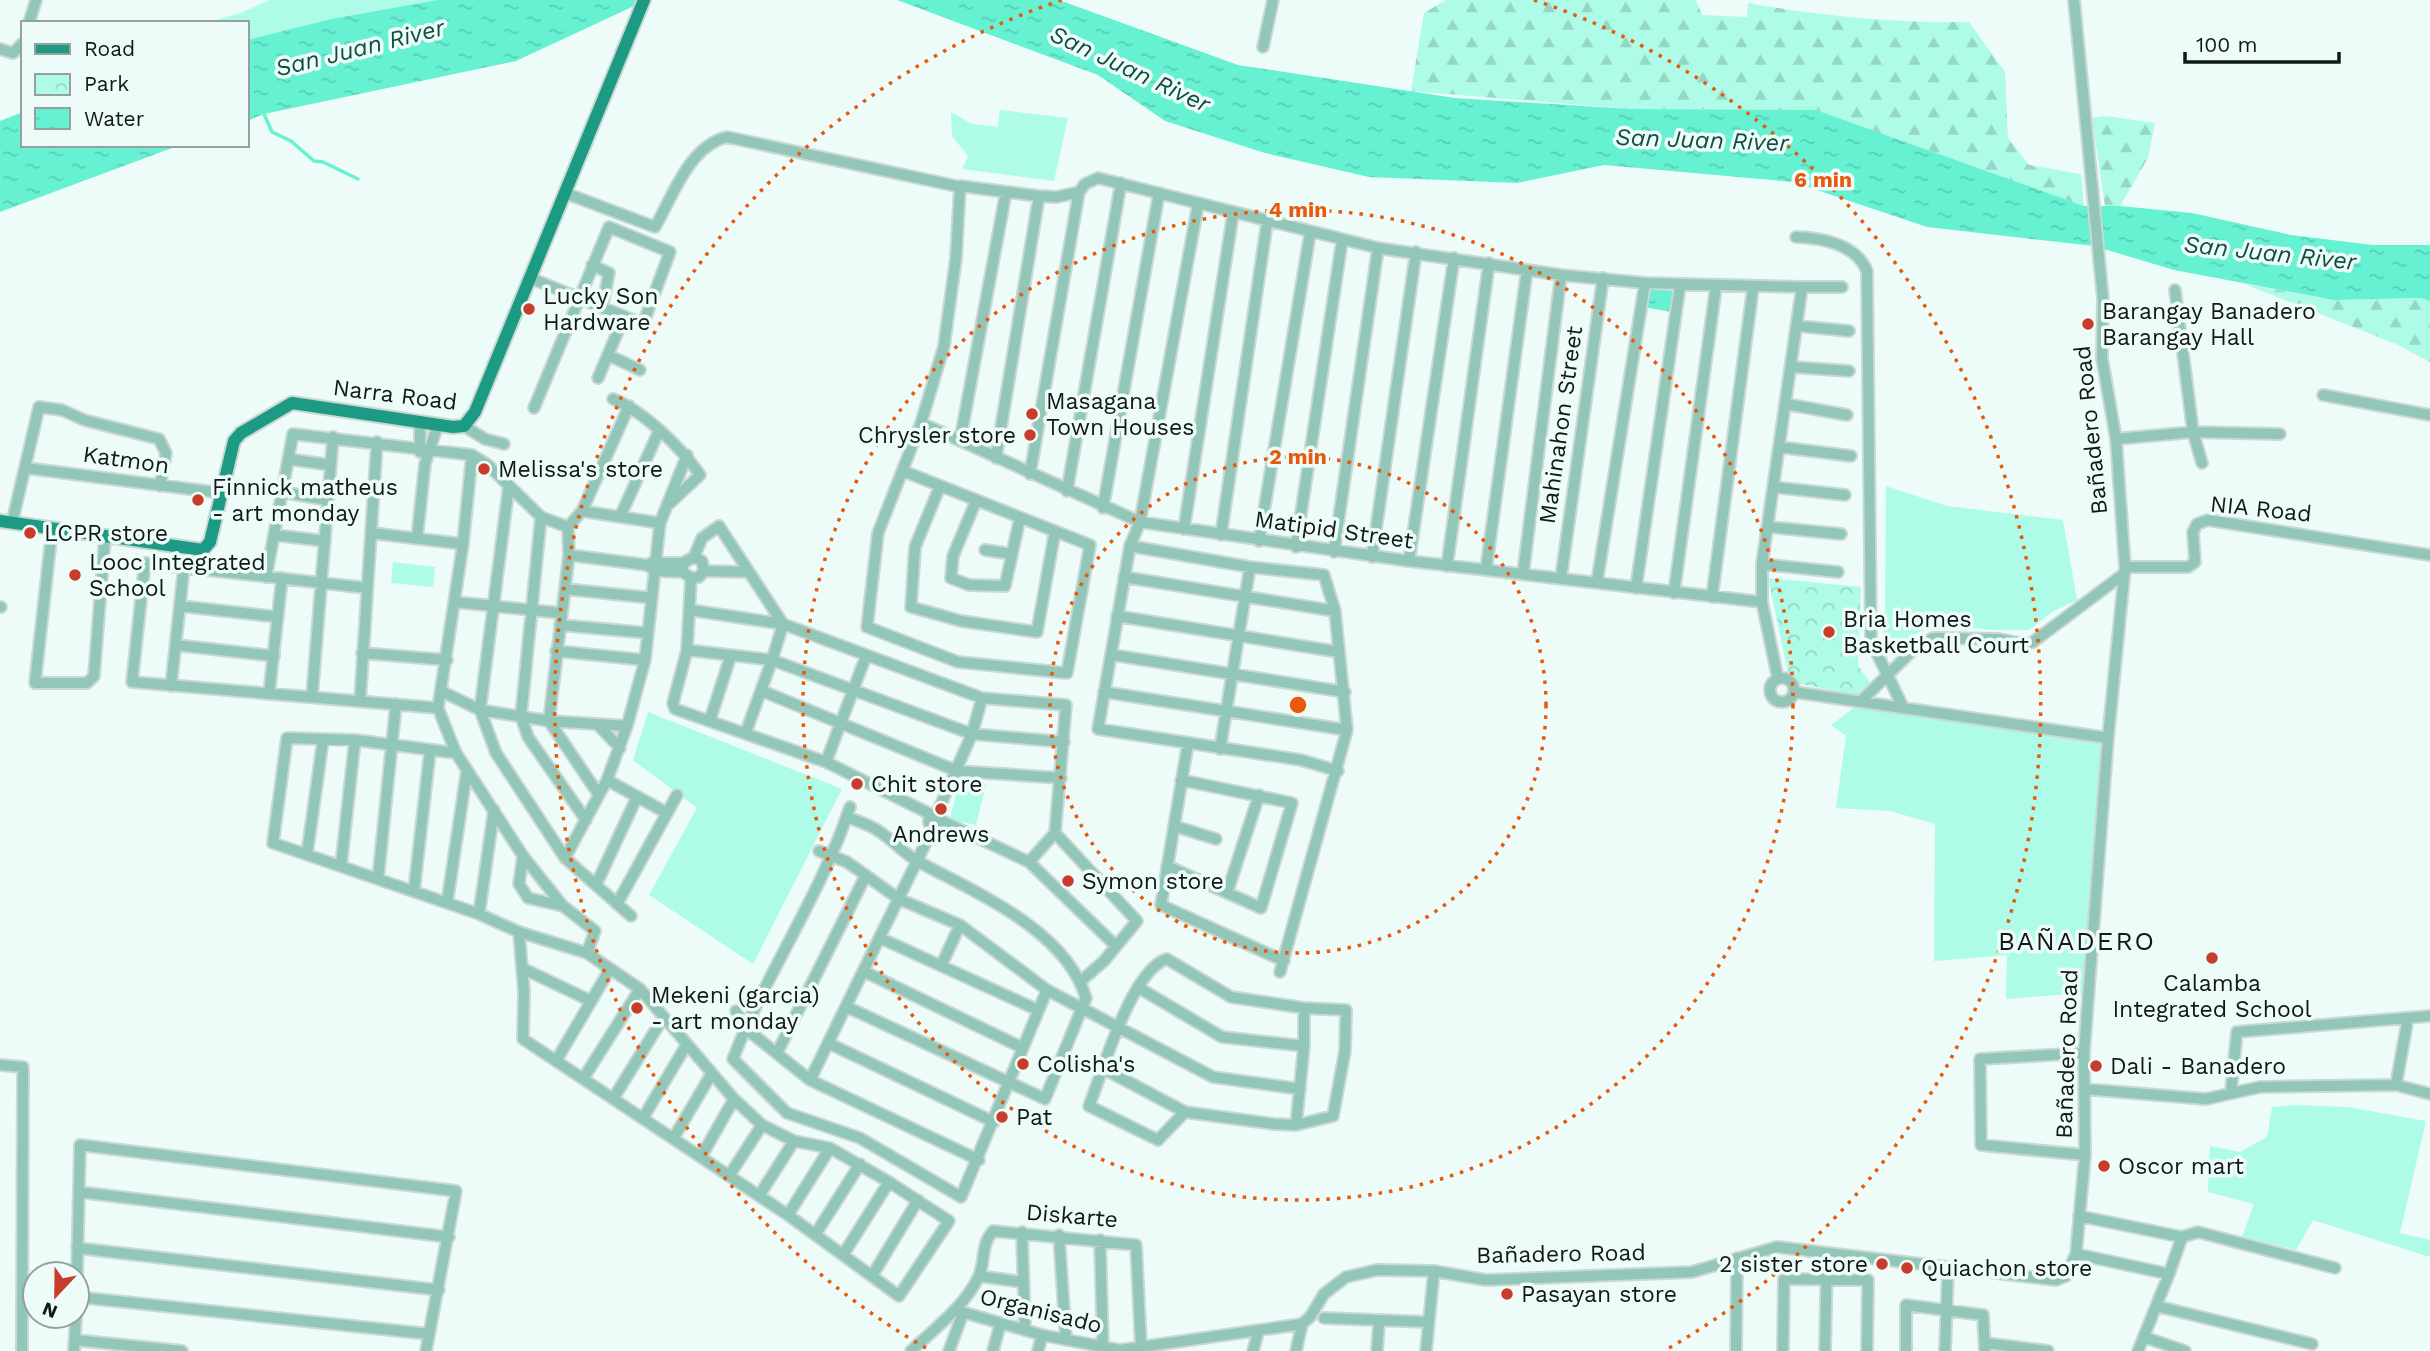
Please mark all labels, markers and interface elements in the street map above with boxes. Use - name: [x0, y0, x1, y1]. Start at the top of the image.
- water label: San Juan River: [273, 13, 449, 83]
- water label: San Juan River: [1046, 20, 1216, 119]
- legend: [21, 21, 248, 147]
- scale bar: [2185, 21, 2339, 65]
- text: 100 m: [2196, 32, 2258, 57]
- text: Road: [84, 36, 135, 61]
- text: Park: [84, 71, 129, 96]
- text: Water: [84, 106, 145, 131]
- water label: San Juan River: [1615, 123, 1791, 157]
- text: 6 min: [1794, 167, 1852, 192]
- text: 4 min: [1269, 197, 1327, 222]
- water label: San Juan River: [2182, 230, 2359, 276]
- place label: Lucky Son Hardware: [543, 283, 659, 336]
- place label: Barangay Banadero Barangay Hall: [2102, 298, 2316, 351]
- marker: Lucky Son Hardware: [521, 301, 537, 317]
- marker: Barangay Banadero Barangay Hall: [2080, 316, 2096, 332]
- street label: Mahinahon Street: [1534, 324, 1588, 526]
- street label: Bañadero Road: [2069, 344, 2113, 516]
- street label: Narra Road: [331, 374, 459, 416]
- place label: Masagana Town Houses: [1046, 388, 1194, 441]
- marker: Masagana Town Houses: [1024, 406, 1040, 422]
- place label: Chrysler store: [858, 422, 1016, 449]
- marker: Chrysler store: [1022, 427, 1038, 443]
- street label: Katmon: [81, 441, 171, 479]
- text: 2 min: [1269, 444, 1327, 469]
- place label: Melissa's store: [498, 456, 663, 483]
- marker: Melissa's store: [476, 461, 492, 477]
- place label: Finnick matheus - art monday: [212, 474, 398, 527]
- street label: NIA Road: [2209, 490, 2313, 528]
- marker: Finnick matheus - art monday: [190, 492, 206, 508]
- street label: Matipid Street: [1253, 506, 1415, 555]
- place label: LCPR store: [44, 520, 168, 547]
- marker: LCPR store: [22, 525, 38, 541]
- place label: Looc Integrated School: [89, 549, 266, 602]
- marker: Looc Integrated School: [67, 567, 83, 583]
- place label: Bria Homes Basketball Court: [1843, 606, 2029, 659]
- marker: Bria Homes Basketball Court: [1821, 624, 1837, 640]
- centre of rings: [1286, 693, 1310, 717]
- place label: Chit store: [871, 771, 982, 798]
- marker: Chit store: [849, 776, 865, 792]
- marker: Andrews: [933, 801, 949, 817]
- place label: Andrews: [893, 821, 989, 848]
- place label: Symon store: [1082, 868, 1224, 895]
- marker: Symon store: [1060, 873, 1076, 889]
- district label: BAÑADERO: [1998, 926, 2156, 956]
- marker: Calamba Integrated School: [2204, 950, 2220, 966]
- street label: Bañadero Road: [2051, 969, 2083, 1139]
- place label: Calamba Integrated School: [2112, 970, 2312, 1023]
- place label: Mekeni (garcia) - art monday: [651, 982, 820, 1035]
- marker: Mekeni (garcia) - art monday: [629, 1000, 645, 1016]
- place label: Colisha's: [1037, 1051, 1135, 1078]
- place label: Dali - Banadero: [2110, 1053, 2286, 1080]
- marker: Colisha's: [1015, 1056, 1031, 1072]
- marker: Dali - Banadero: [2088, 1058, 2104, 1074]
- place label: Pat: [1016, 1104, 1053, 1131]
- marker: Pat: [994, 1109, 1010, 1125]
- place label: Oscor mart: [2118, 1153, 2244, 1180]
- marker: Oscor mart: [2096, 1158, 2112, 1174]
- street label: Diskarte: [1025, 1199, 1119, 1233]
- street label: Bañadero Road: [1476, 1239, 1646, 1269]
- place label: 2 sister store: [1719, 1251, 1868, 1278]
- place label: Quiachon store: [1921, 1255, 2092, 1282]
- marker: 2 sister store: [1874, 1256, 1890, 1272]
- north arrow: [21, 1260, 91, 1330]
- marker: Quiachon store: [1899, 1260, 1915, 1276]
- place label: Pasayan store: [1521, 1281, 1677, 1308]
- street label: Organisado: [977, 1283, 1105, 1339]
- marker: Pasayan store: [1499, 1286, 1515, 1302]
- text: N: [39, 1297, 61, 1324]

